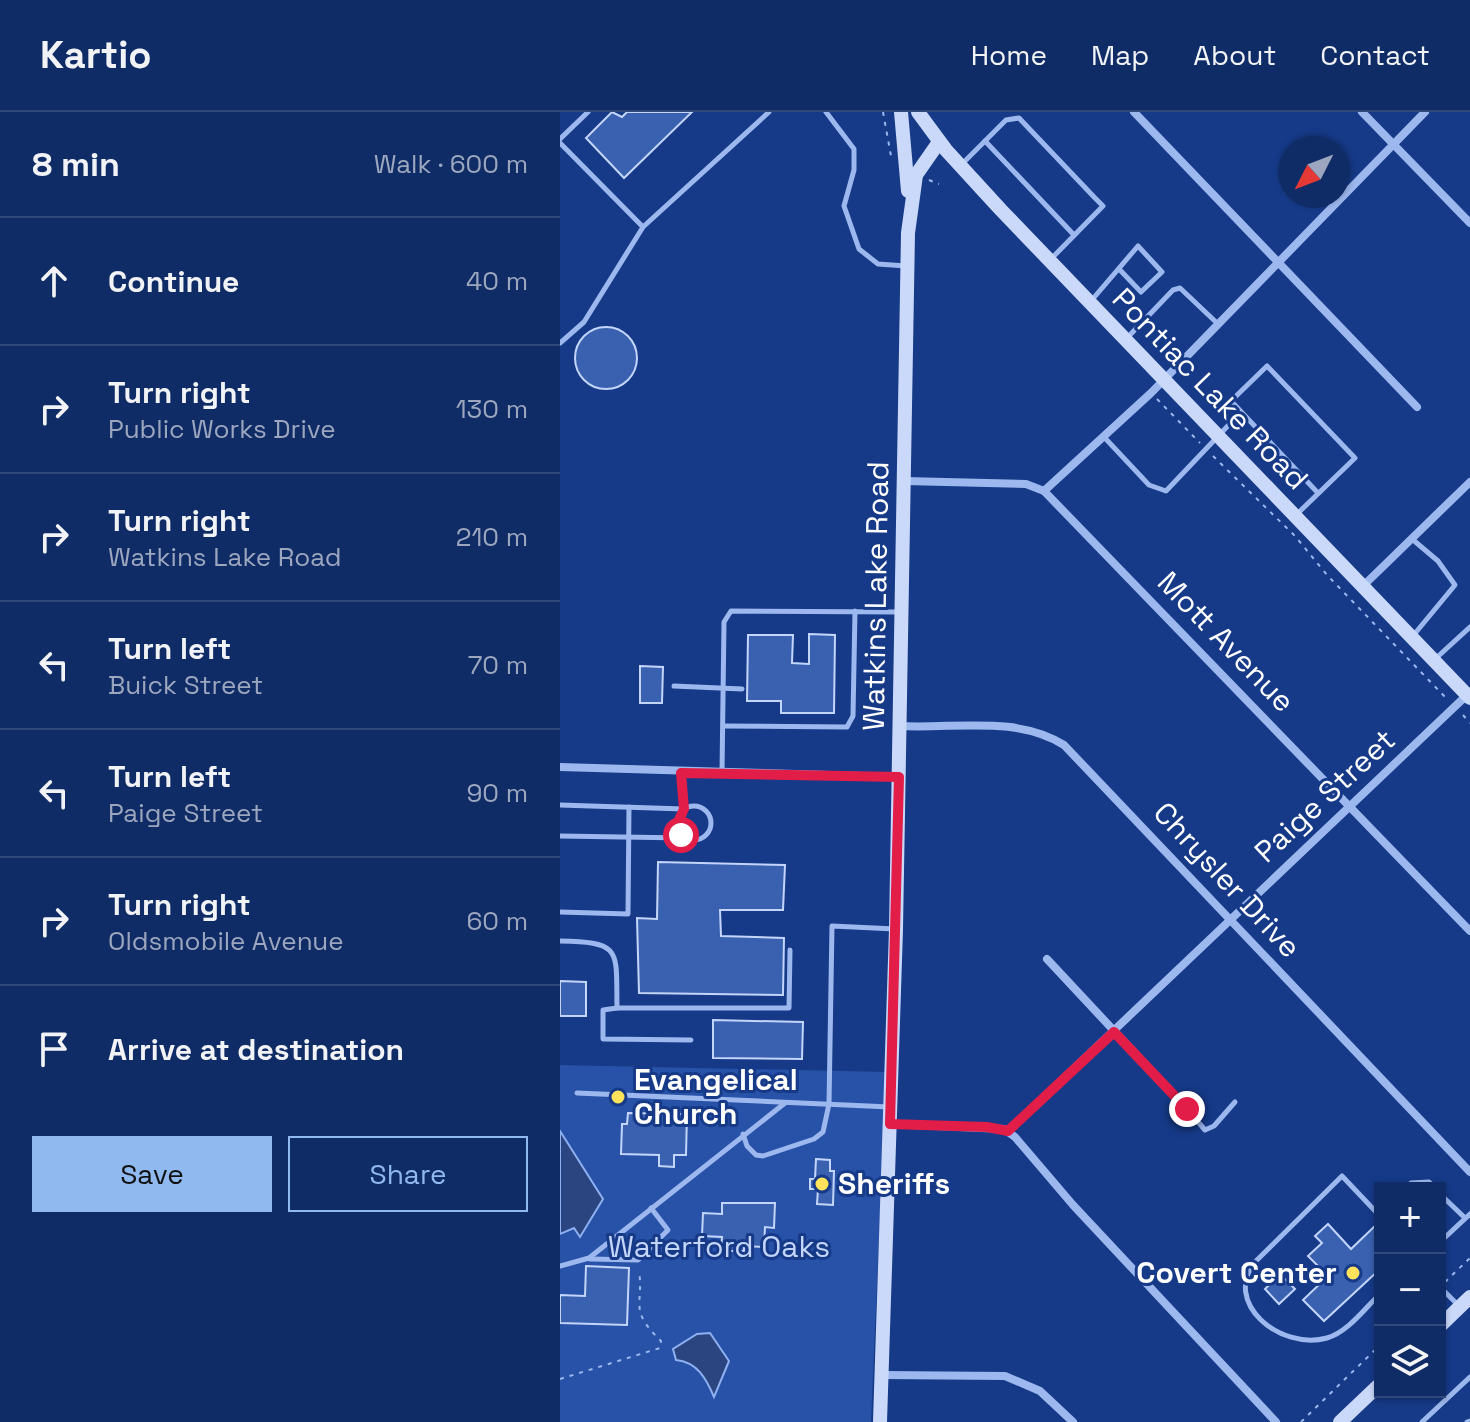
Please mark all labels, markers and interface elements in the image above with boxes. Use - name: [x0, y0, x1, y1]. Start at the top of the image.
- text: Kartio: [40, 31, 152, 79]
- text: Home: [971, 37, 1047, 73]
- text: Map: [1091, 37, 1149, 73]
- text: About: [1193, 37, 1276, 73]
- text: Contact: [1320, 37, 1430, 73]
- north arrow: [1278, 136, 1350, 208]
- text: 8 min: [32, 143, 120, 186]
- text: Walk · 600 m: [374, 147, 528, 181]
- icon: ahead: [32, 259, 76, 303]
- text: Continue: [108, 262, 239, 301]
- text: 40 m: [466, 264, 528, 298]
- street label: Pontiac Lake Road: [1104, 280, 1317, 498]
- text: Turn right: [108, 373, 251, 412]
- icon: right: [32, 387, 76, 431]
- text: 130 m: [456, 392, 528, 426]
- text: Public Works Drive: [108, 412, 336, 446]
- street label: Watkins Lake Road: [854, 461, 897, 731]
- text: Turn right: [108, 501, 251, 540]
- icon: right: [32, 515, 76, 559]
- text: 210 m: [456, 520, 528, 554]
- text: Watkins Lake Road: [108, 540, 342, 574]
- street label: Mott Avenue: [1149, 563, 1303, 720]
- text: Turn left: [108, 629, 231, 668]
- icon: left: [32, 643, 76, 687]
- text: 70 m: [468, 648, 528, 682]
- text: Buick Street: [108, 668, 263, 702]
- street label: Paige Street: [1246, 720, 1403, 871]
- text: Turn left: [108, 757, 231, 796]
- icon: left: [32, 771, 76, 815]
- text: 90 m: [466, 776, 528, 810]
- street label: Chrysler Drive: [1145, 794, 1310, 966]
- text: Paige Street: [108, 796, 263, 830]
- route start: [663, 817, 699, 853]
- text: Turn right: [108, 885, 251, 924]
- icon: right: [32, 899, 76, 943]
- text: 60 m: [466, 904, 528, 938]
- text: Oldsmobile Avenue: [108, 924, 344, 958]
- icon: arrive: [32, 1027, 76, 1071]
- text: Arrive at destination: [108, 1030, 404, 1069]
- place label: Evangelical Church: [634, 1060, 798, 1133]
- marker: Evangelical Church: [609, 1088, 627, 1106]
- route end: [1169, 1091, 1205, 1127]
- button: Save: [32, 1136, 272, 1212]
- button: Share: [288, 1136, 528, 1212]
- place label: Sheriffs: [838, 1164, 950, 1203]
- marker: Sheriffs: [813, 1175, 831, 1193]
- map controls: [1374, 1182, 1446, 1398]
- button: +: [1374, 1182, 1446, 1254]
- park label: Waterford Oaks: [608, 1227, 830, 1266]
- place label: Covert Center: [1136, 1253, 1337, 1292]
- button: −: [1374, 1254, 1446, 1326]
- marker: Covert Center: [1344, 1264, 1362, 1282]
- button: layers: [1374, 1326, 1446, 1398]

